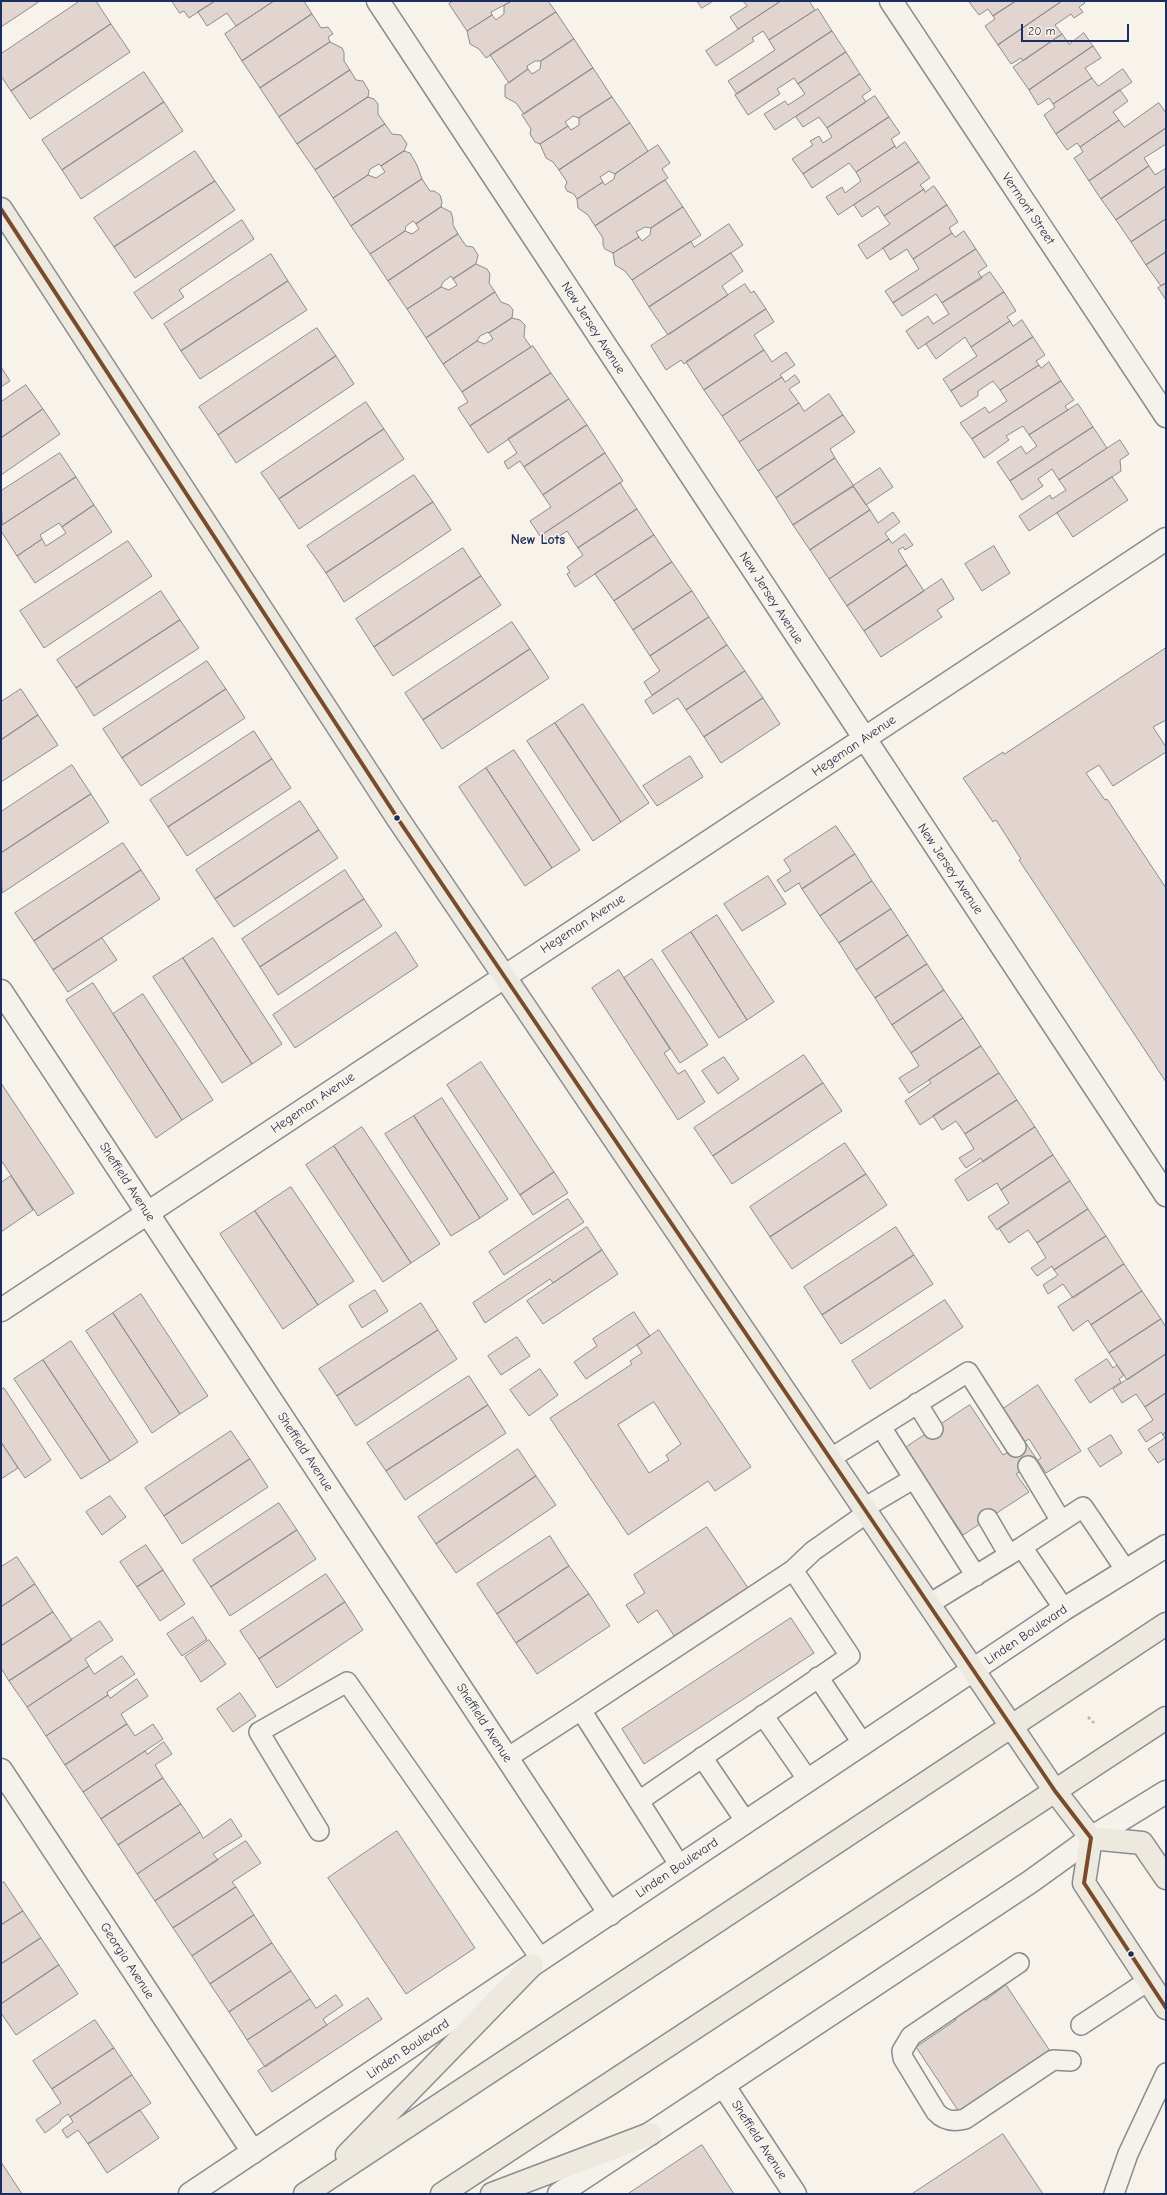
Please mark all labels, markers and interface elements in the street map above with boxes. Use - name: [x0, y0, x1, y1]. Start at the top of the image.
- scale bar: [1023, 16, 1131, 42]
- text: 20 m: [1028, 24, 1056, 38]
- street label: Vermont Street: [998, 170, 1058, 248]
- street label: New Jersey Avenue: [557, 279, 629, 377]
- district label: New Lots: [511, 532, 565, 548]
- street label: New Jersey Avenue: [735, 549, 807, 647]
- street label: Hegeman Avenue: [809, 712, 899, 780]
- unlabelled marker: [392, 813, 402, 823]
- street label: New Jersey Avenue: [914, 821, 986, 917]
- street label: Hegeman Avenue: [538, 891, 628, 957]
- street label: Hegeman Avenue: [268, 1069, 358, 1137]
- street label: Sheffield Avenue: [96, 1140, 158, 1224]
- street label: Sheffield Avenue: [274, 1410, 336, 1494]
- street label: Linden Boulevard: [982, 1602, 1070, 1668]
- street label: Sheffield Avenue: [453, 1681, 515, 1765]
- street label: Linden Boulevard: [633, 1835, 721, 1901]
- street label: Georgia Avenue: [97, 1920, 157, 2002]
- unlabelled marker: [1126, 1949, 1136, 1959]
- street label: Linden Boulevard: [364, 2016, 452, 2082]
- street label: Sheffield Avenue: [728, 2098, 790, 2182]

